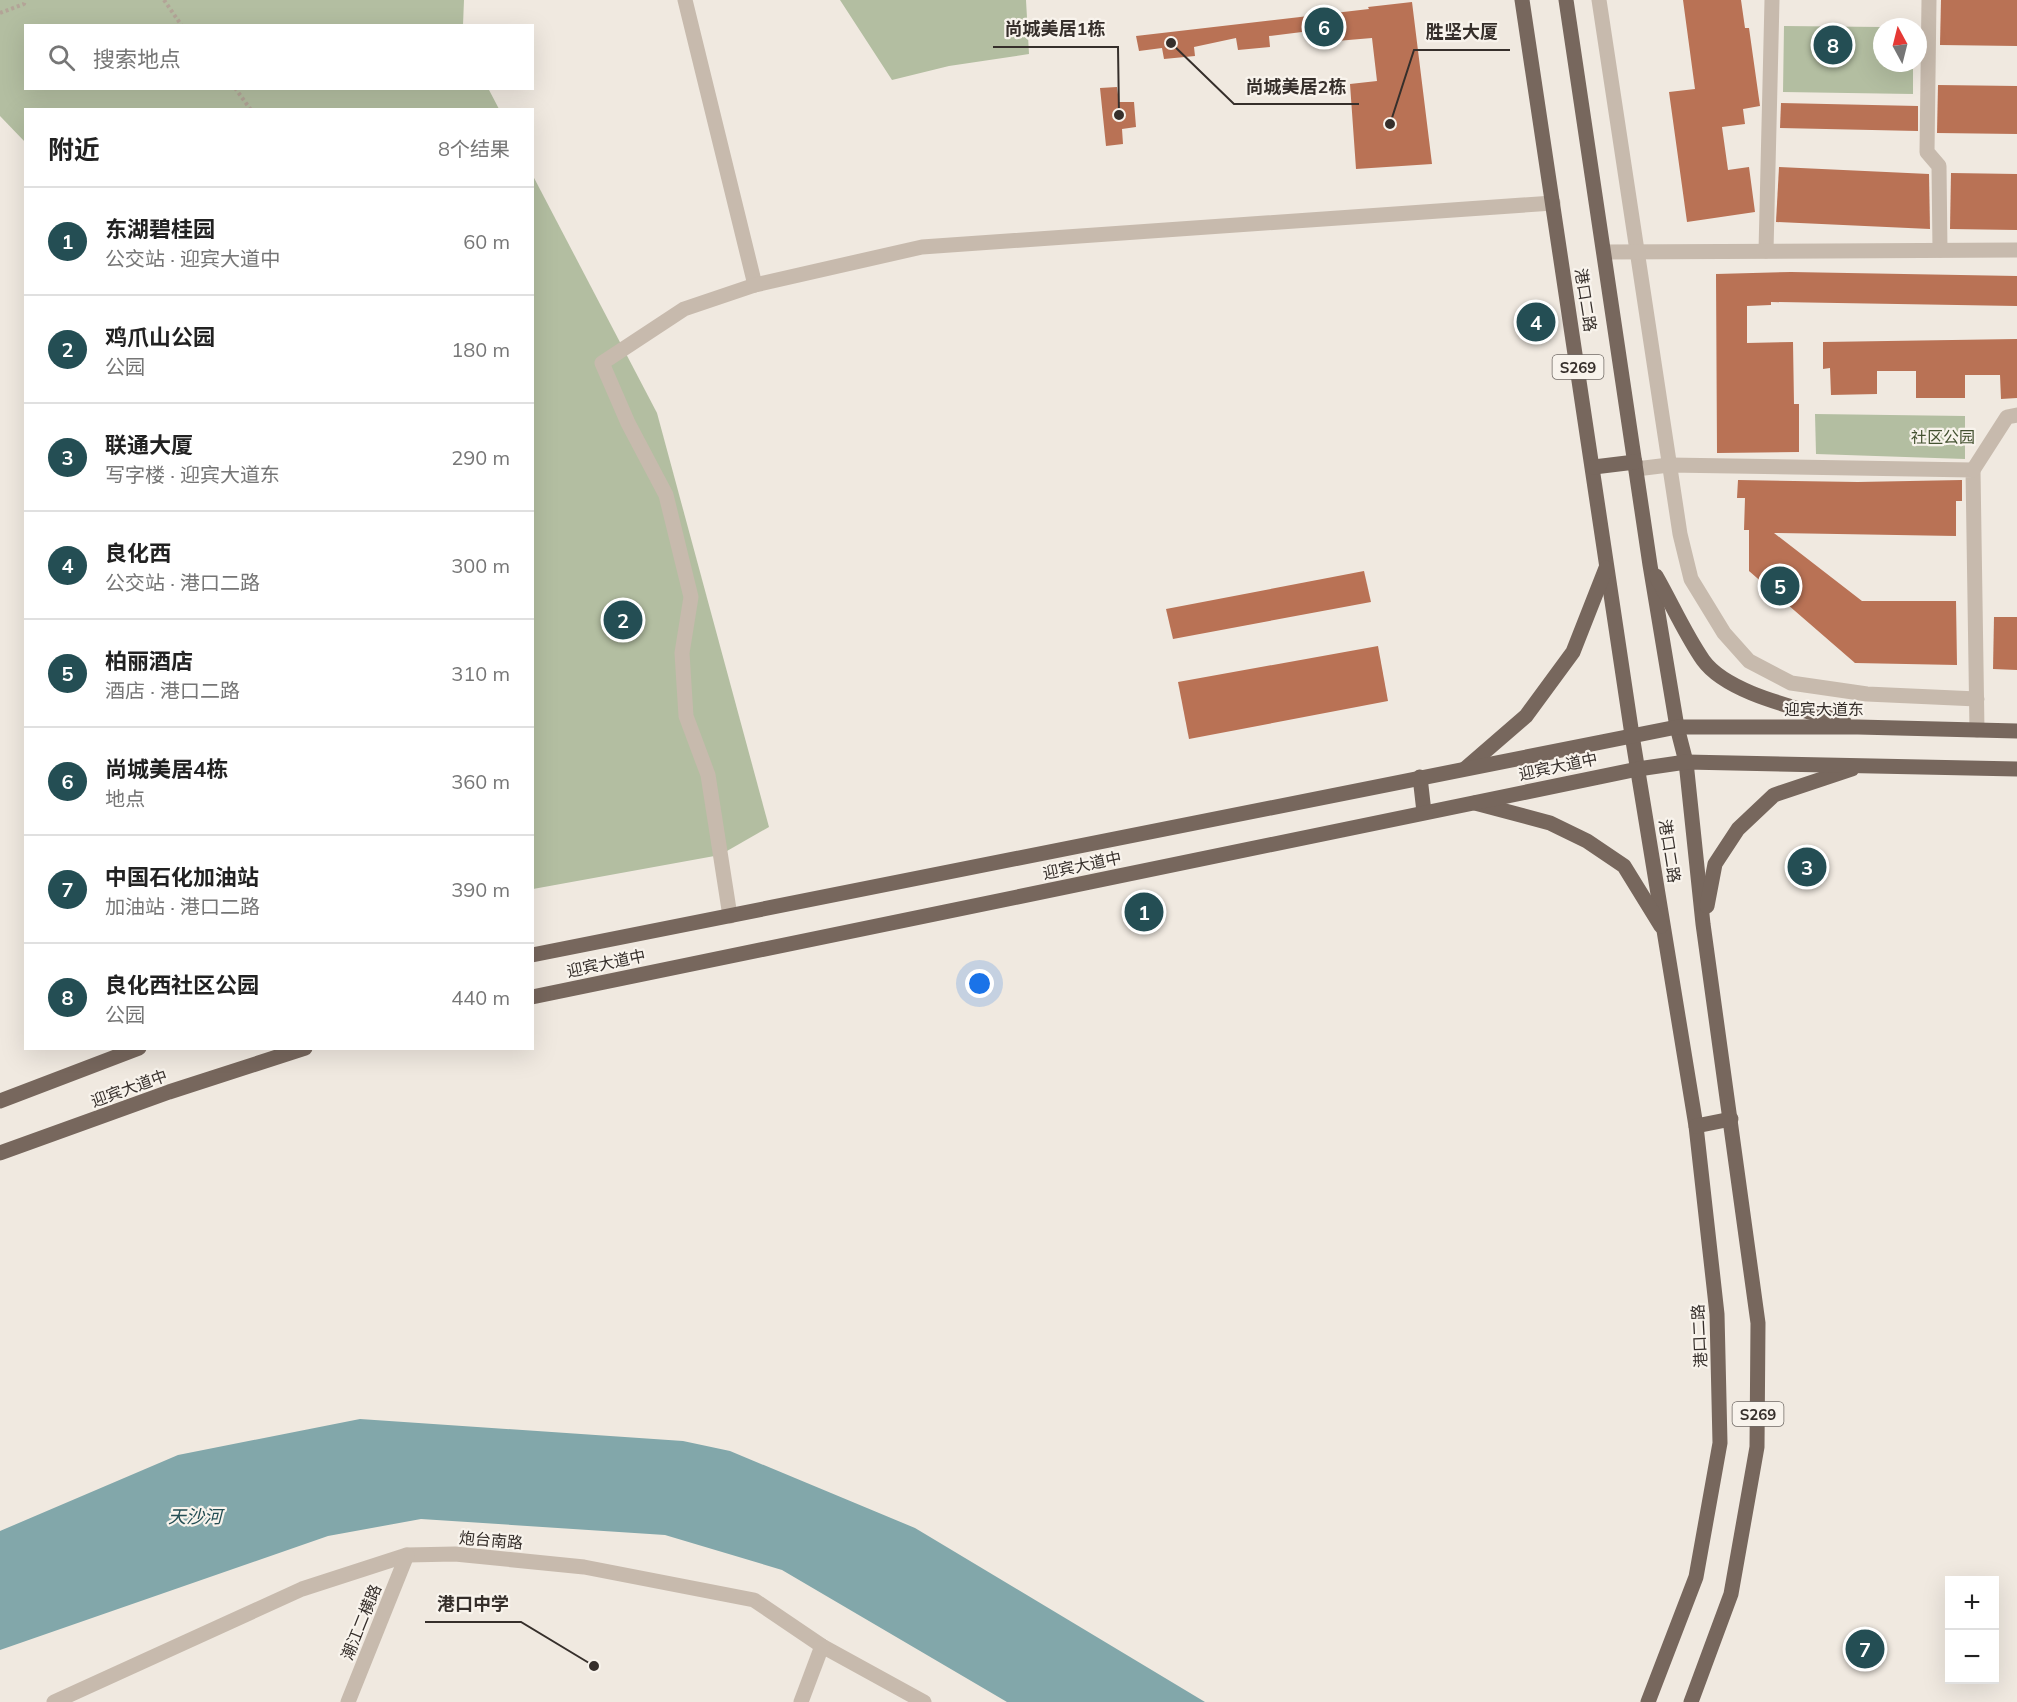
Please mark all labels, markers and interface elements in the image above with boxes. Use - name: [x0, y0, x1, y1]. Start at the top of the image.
- pin: 6: [1304, 4, 1344, 50]
- callout: 尚城美居1栋: [993, 11, 1118, 47]
- callout: 胜坚大厦: [1414, 14, 1510, 50]
- text: 尚城美居1栋: [1005, 17, 1105, 40]
- north arrow: [1873, 18, 1927, 72]
- text: 胜坚大厦: [1426, 20, 1498, 43]
- pin: 8: [1814, 22, 1852, 68]
- search box: [24, 24, 534, 90]
- icon: search: [45, 41, 78, 74]
- text: 搜索地点: [93, 45, 181, 73]
- callout: 尚城美居2栋: [1234, 68, 1359, 104]
- text: 尚城美居2栋: [1246, 75, 1346, 98]
- text: 附近: [48, 133, 100, 166]
- text: 8个结果: [438, 136, 510, 161]
- text: 东湖碧桂园: [105, 215, 215, 243]
- text: 1: [62, 229, 74, 254]
- text: 60 m: [463, 229, 510, 254]
- text: 公交站 · 迎宾大道中: [105, 246, 280, 271]
- street label: 港口二路: [1571, 267, 1601, 333]
- pin: 4: [1516, 300, 1556, 344]
- text: 鸡爪山公园: [105, 323, 215, 351]
- text: 2: [62, 337, 74, 362]
- text: 180 m: [451, 337, 510, 362]
- text: 公园: [105, 354, 145, 379]
- road number: S269: [1552, 355, 1604, 379]
- park label: 社区公园: [1911, 427, 1975, 447]
- text: 联通大厦: [105, 431, 193, 459]
- text: 3: [62, 445, 74, 470]
- text: 290 m: [451, 445, 510, 470]
- text: 写字楼 · 迎宾大道东: [105, 462, 280, 487]
- text: 良化西: [105, 539, 171, 567]
- text: 4: [62, 553, 74, 578]
- text: 300 m: [451, 553, 510, 578]
- pin: 5: [1760, 564, 1800, 608]
- text: 公交站 · 港口二路: [105, 570, 260, 595]
- pin: 2: [604, 598, 642, 642]
- text: 柏丽酒店: [105, 647, 193, 675]
- text: 5: [62, 661, 74, 686]
- text: 310 m: [451, 661, 510, 686]
- text: 酒店 · 港口二路: [105, 678, 240, 703]
- street label: 迎宾大道东: [1784, 699, 1864, 719]
- street label: 迎宾大道中: [1517, 748, 1599, 784]
- text: 尚城美居4栋: [105, 755, 228, 783]
- text: 6: [62, 769, 74, 794]
- text: 360 m: [451, 769, 510, 794]
- text: 地点: [105, 786, 145, 811]
- street label: 港口二路: [1655, 818, 1685, 884]
- pin: 3: [1788, 844, 1826, 890]
- street label: 迎宾大道中: [1041, 847, 1123, 883]
- text: 中国石化加油站: [105, 863, 259, 891]
- text: 7: [62, 877, 74, 902]
- text: 390 m: [451, 877, 510, 902]
- pin: 1: [1124, 890, 1164, 934]
- text: 加油站 · 港口二路: [105, 894, 260, 919]
- street label: 迎宾大道中: [565, 945, 647, 981]
- your location: [965, 969, 994, 998]
- text: 良化西社区公园: [105, 971, 259, 999]
- text: 8: [62, 985, 74, 1010]
- text: 440 m: [451, 985, 510, 1010]
- text: 公园: [105, 1002, 145, 1027]
- street label: 迎宾大道中: [88, 1065, 170, 1111]
- street label: 港口二路: [1687, 1304, 1711, 1368]
- road number: S269: [1732, 1402, 1784, 1426]
- water label: 天沙河: [168, 1505, 225, 1528]
- street label: 炮台南路: [458, 1527, 524, 1553]
- map controls: [1945, 1576, 1999, 1684]
- button: +: [1945, 1576, 1999, 1630]
- street label: 潮江二横路: [337, 1581, 385, 1663]
- callout: 港口中学: [425, 1586, 521, 1622]
- text: 港口中学: [437, 1592, 509, 1615]
- pin: 7: [1846, 1626, 1884, 1672]
- button: −: [1945, 1630, 1999, 1684]

